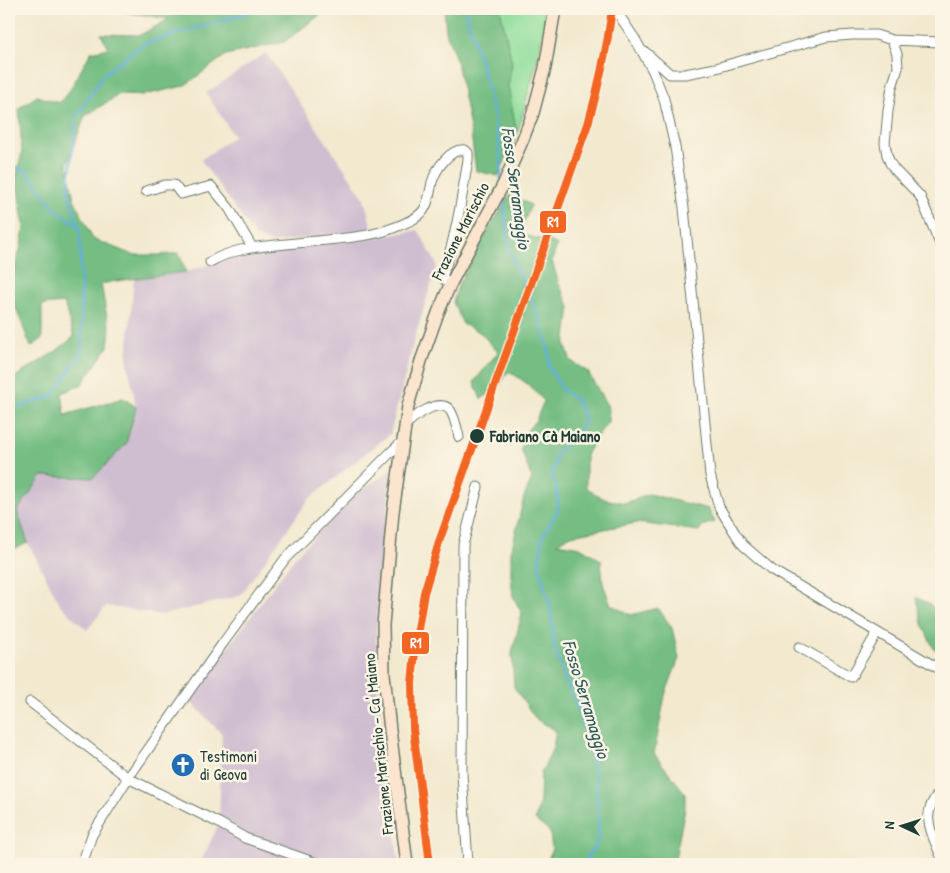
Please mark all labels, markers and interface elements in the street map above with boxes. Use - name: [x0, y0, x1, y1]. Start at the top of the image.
- water label: Fosso Serramaggio: [496, 126, 538, 252]
- street label: Frazione Marischio: [425, 178, 494, 285]
- line badge: R1: [539, 210, 567, 234]
- text: R1: [547, 212, 559, 231]
- place label: Fabriano Cà Maiano: [489, 425, 601, 447]
- marker: Fabriano Cà Maiano: [468, 427, 486, 445]
- line badge: R1: [401, 631, 430, 655]
- text: R1: [410, 633, 422, 652]
- water label: Fosso Serramaggio: [557, 637, 617, 763]
- street label: Frazione Marischio - Ca' Maiano: [358, 652, 399, 837]
- place label: Testimoni di Geova: [200, 745, 257, 785]
- church icon: Testimoni di Geova: [170, 752, 196, 778]
- north arrow: [878, 800, 928, 850]
- text: N: [879, 820, 898, 829]

